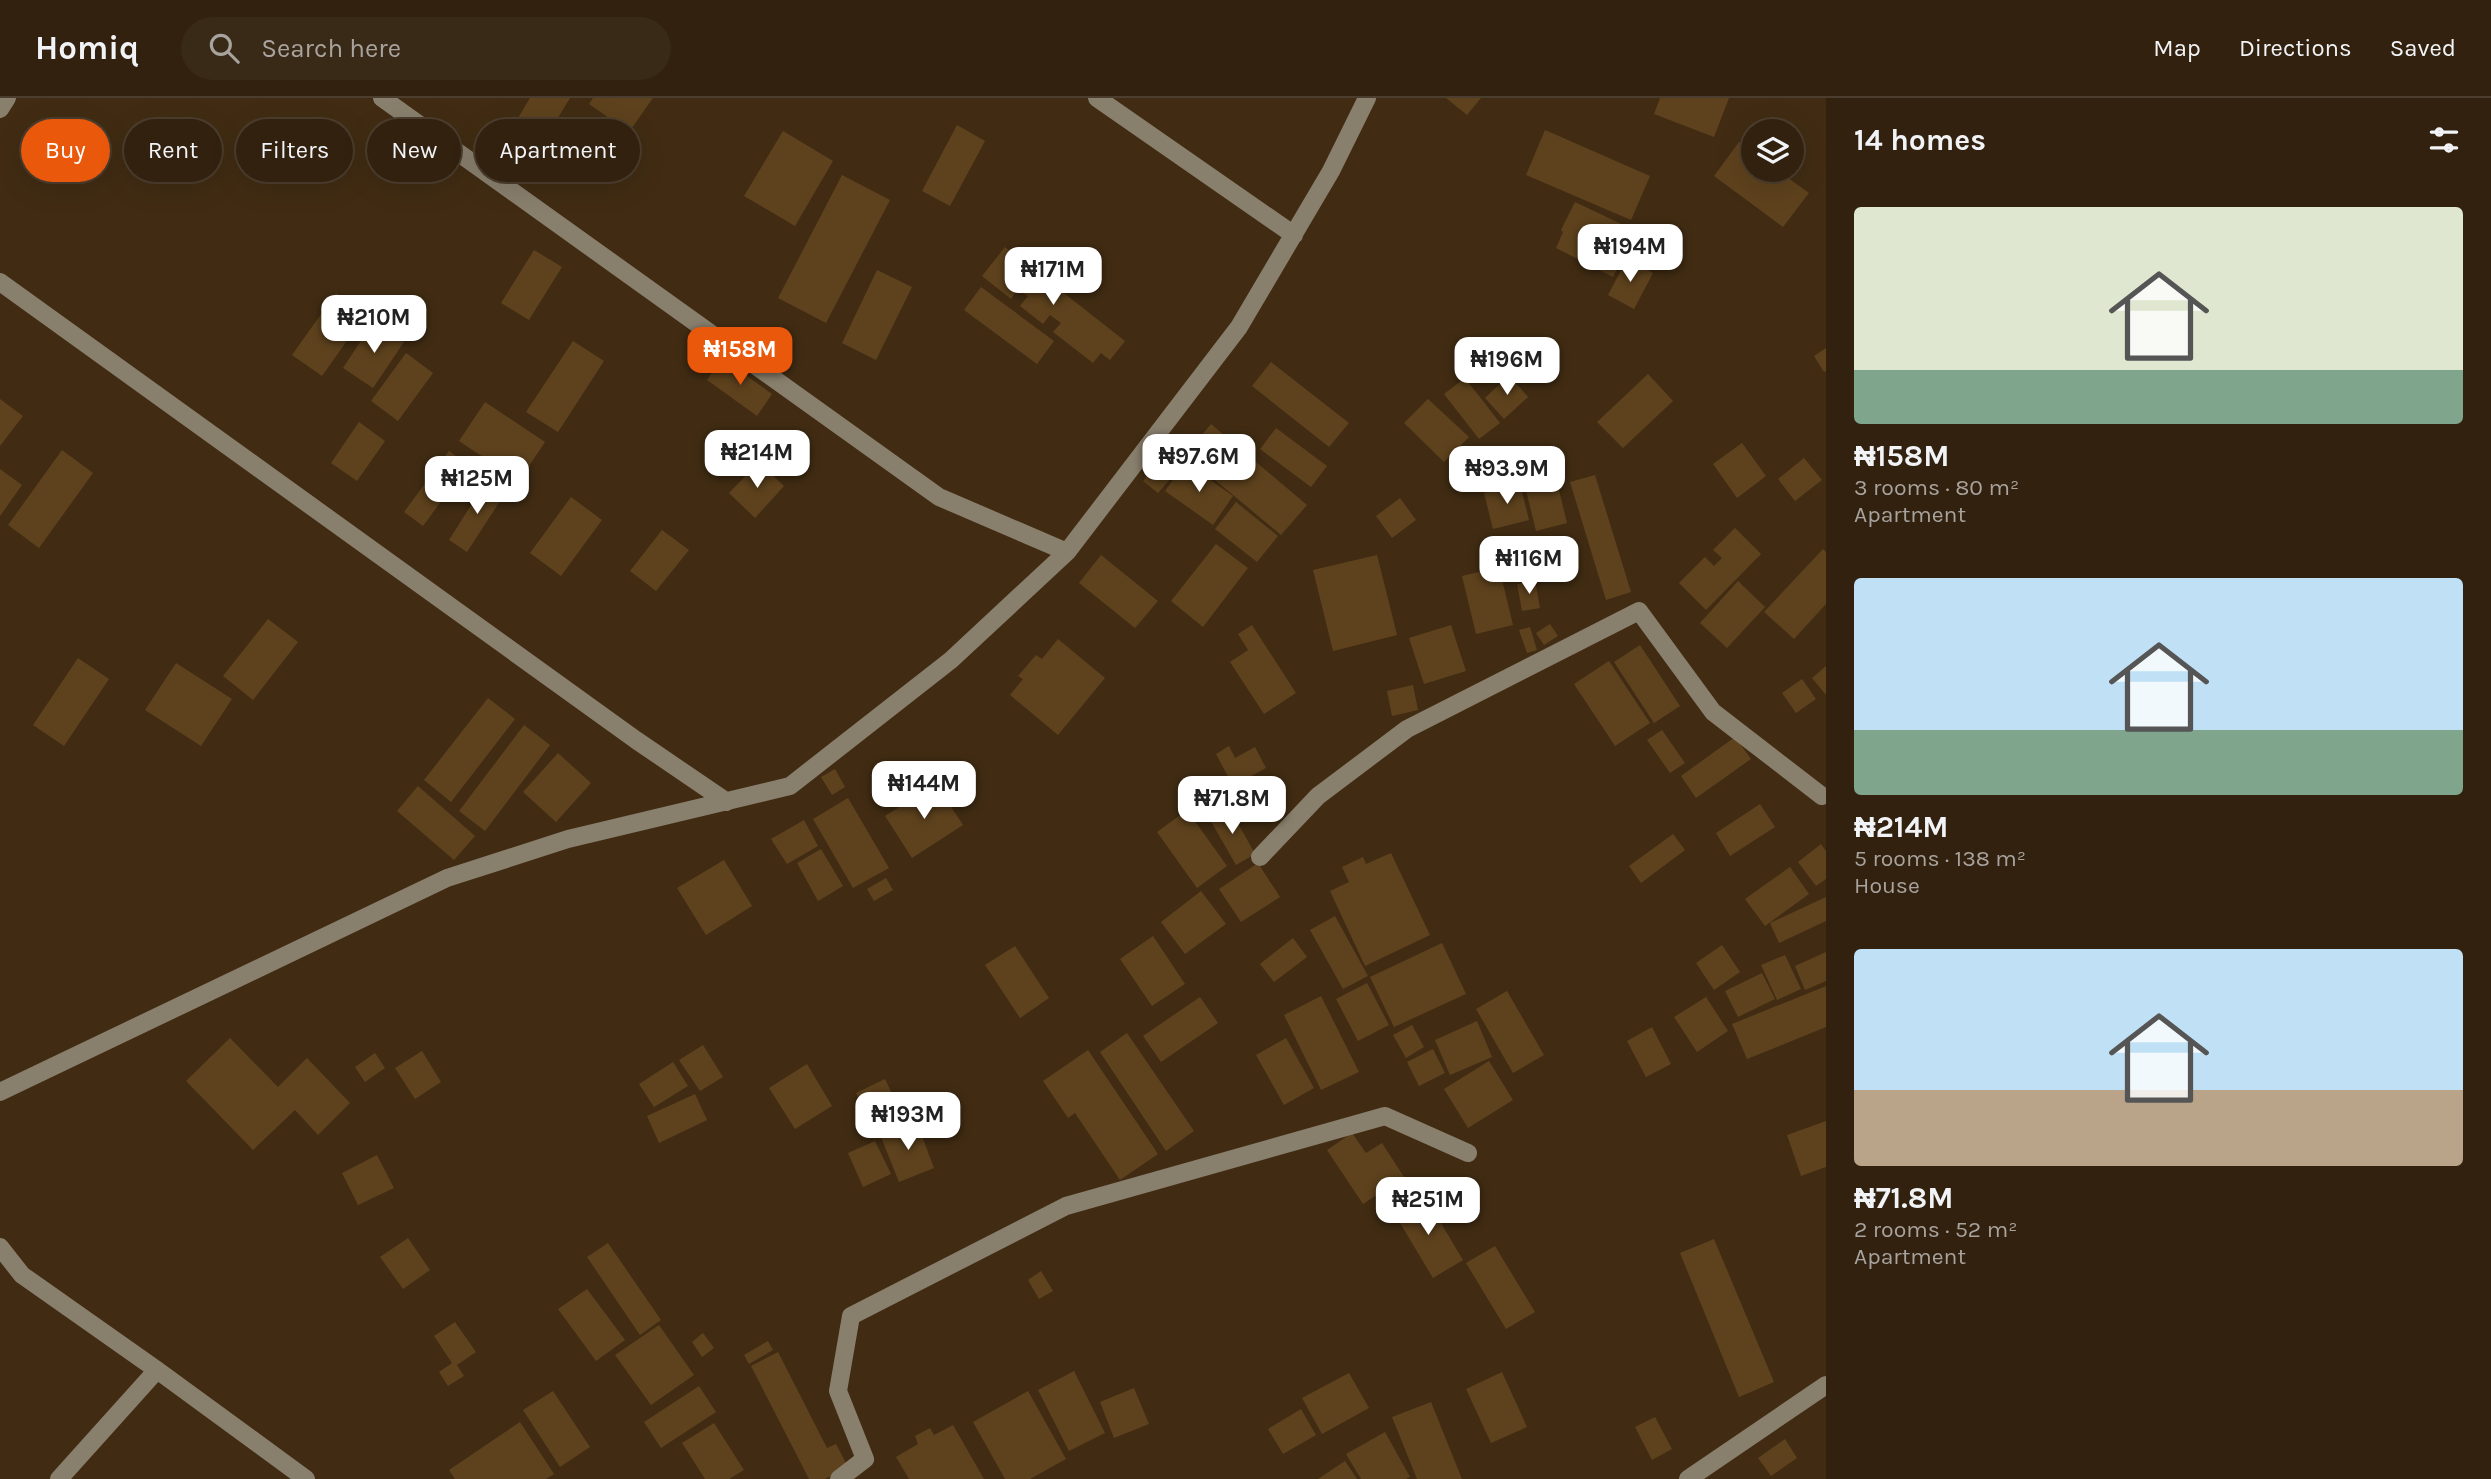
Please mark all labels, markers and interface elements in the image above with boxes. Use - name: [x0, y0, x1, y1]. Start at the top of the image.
- search box: [181, 17, 671, 80]
- text: Homiq: [35, 29, 139, 67]
- icon: search: [205, 29, 243, 67]
- text: Search here: [261, 33, 401, 64]
- text: Map: [2153, 34, 2201, 62]
- text: Directions: [2239, 34, 2352, 62]
- text: Saved: [2390, 34, 2456, 62]
- chip: Buy: [21, 119, 110, 182]
- chip: Rent: [124, 119, 222, 182]
- chip: Filters: [236, 119, 353, 182]
- chip: New: [367, 119, 461, 182]
- chip: Apartment: [475, 119, 640, 182]
- map controls: [1741, 119, 1804, 182]
- button: layers: [1741, 119, 1804, 182]
- icon: filters: [2425, 121, 2463, 159]
- text: 14 homes: [1854, 122, 1986, 158]
- pin: ₦194M: [1581, 225, 1679, 284]
- text: ₦194M: [1594, 233, 1666, 260]
- pin: ₦171M: [1004, 248, 1102, 307]
- icon: home: [2096, 253, 2222, 379]
- text: ₦171M: [1021, 256, 1085, 283]
- pin: ₦210M: [325, 296, 423, 355]
- text: ₦210M: [337, 304, 411, 331]
- pin: ₦158M: [691, 328, 789, 387]
- text: ₦158M: [703, 336, 777, 363]
- pin: ₦196M: [1458, 338, 1556, 397]
- text: ₦196M: [1471, 346, 1543, 373]
- pin: ₦214M: [708, 430, 806, 490]
- pin: ₦97.6M: [1142, 434, 1256, 494]
- text: ₦158M: [1854, 438, 1949, 474]
- text: ₦214M: [721, 439, 793, 466]
- text: ₦97.6M: [1158, 443, 1240, 470]
- pin: ₦93.9M: [1450, 446, 1564, 506]
- text: ₦93.9M: [1465, 455, 1549, 482]
- pin: ₦125M: [428, 456, 526, 516]
- text: ₦125M: [441, 465, 513, 492]
- text: 3 rooms · 80 m²: [1854, 474, 2019, 501]
- text: Apartment: [1854, 501, 1966, 528]
- pin: ₦116M: [1480, 536, 1578, 596]
- text: ₦116M: [1495, 545, 1563, 572]
- icon: home: [2096, 624, 2222, 750]
- pin: ₦144M: [875, 762, 973, 821]
- text: ₦144M: [888, 770, 960, 797]
- pin: ₦71.8M: [1175, 776, 1289, 836]
- text: ₦71.8M: [1194, 785, 1270, 812]
- text: ₦214M: [1854, 809, 1949, 845]
- text: 5 rooms · 138 m²: [1854, 845, 2026, 872]
- text: House: [1854, 872, 1920, 899]
- icon: home: [2096, 995, 2222, 1121]
- pin: ₦193M: [859, 1093, 957, 1152]
- text: ₦193M: [871, 1101, 945, 1128]
- pin: ₦251M: [1379, 1178, 1477, 1237]
- text: ₦71.8M: [1854, 1180, 1953, 1216]
- text: ₦251M: [1392, 1186, 1464, 1213]
- text: 2 rooms · 52 m²: [1854, 1216, 2017, 1243]
- text: Apartment: [1854, 1243, 1966, 1270]

